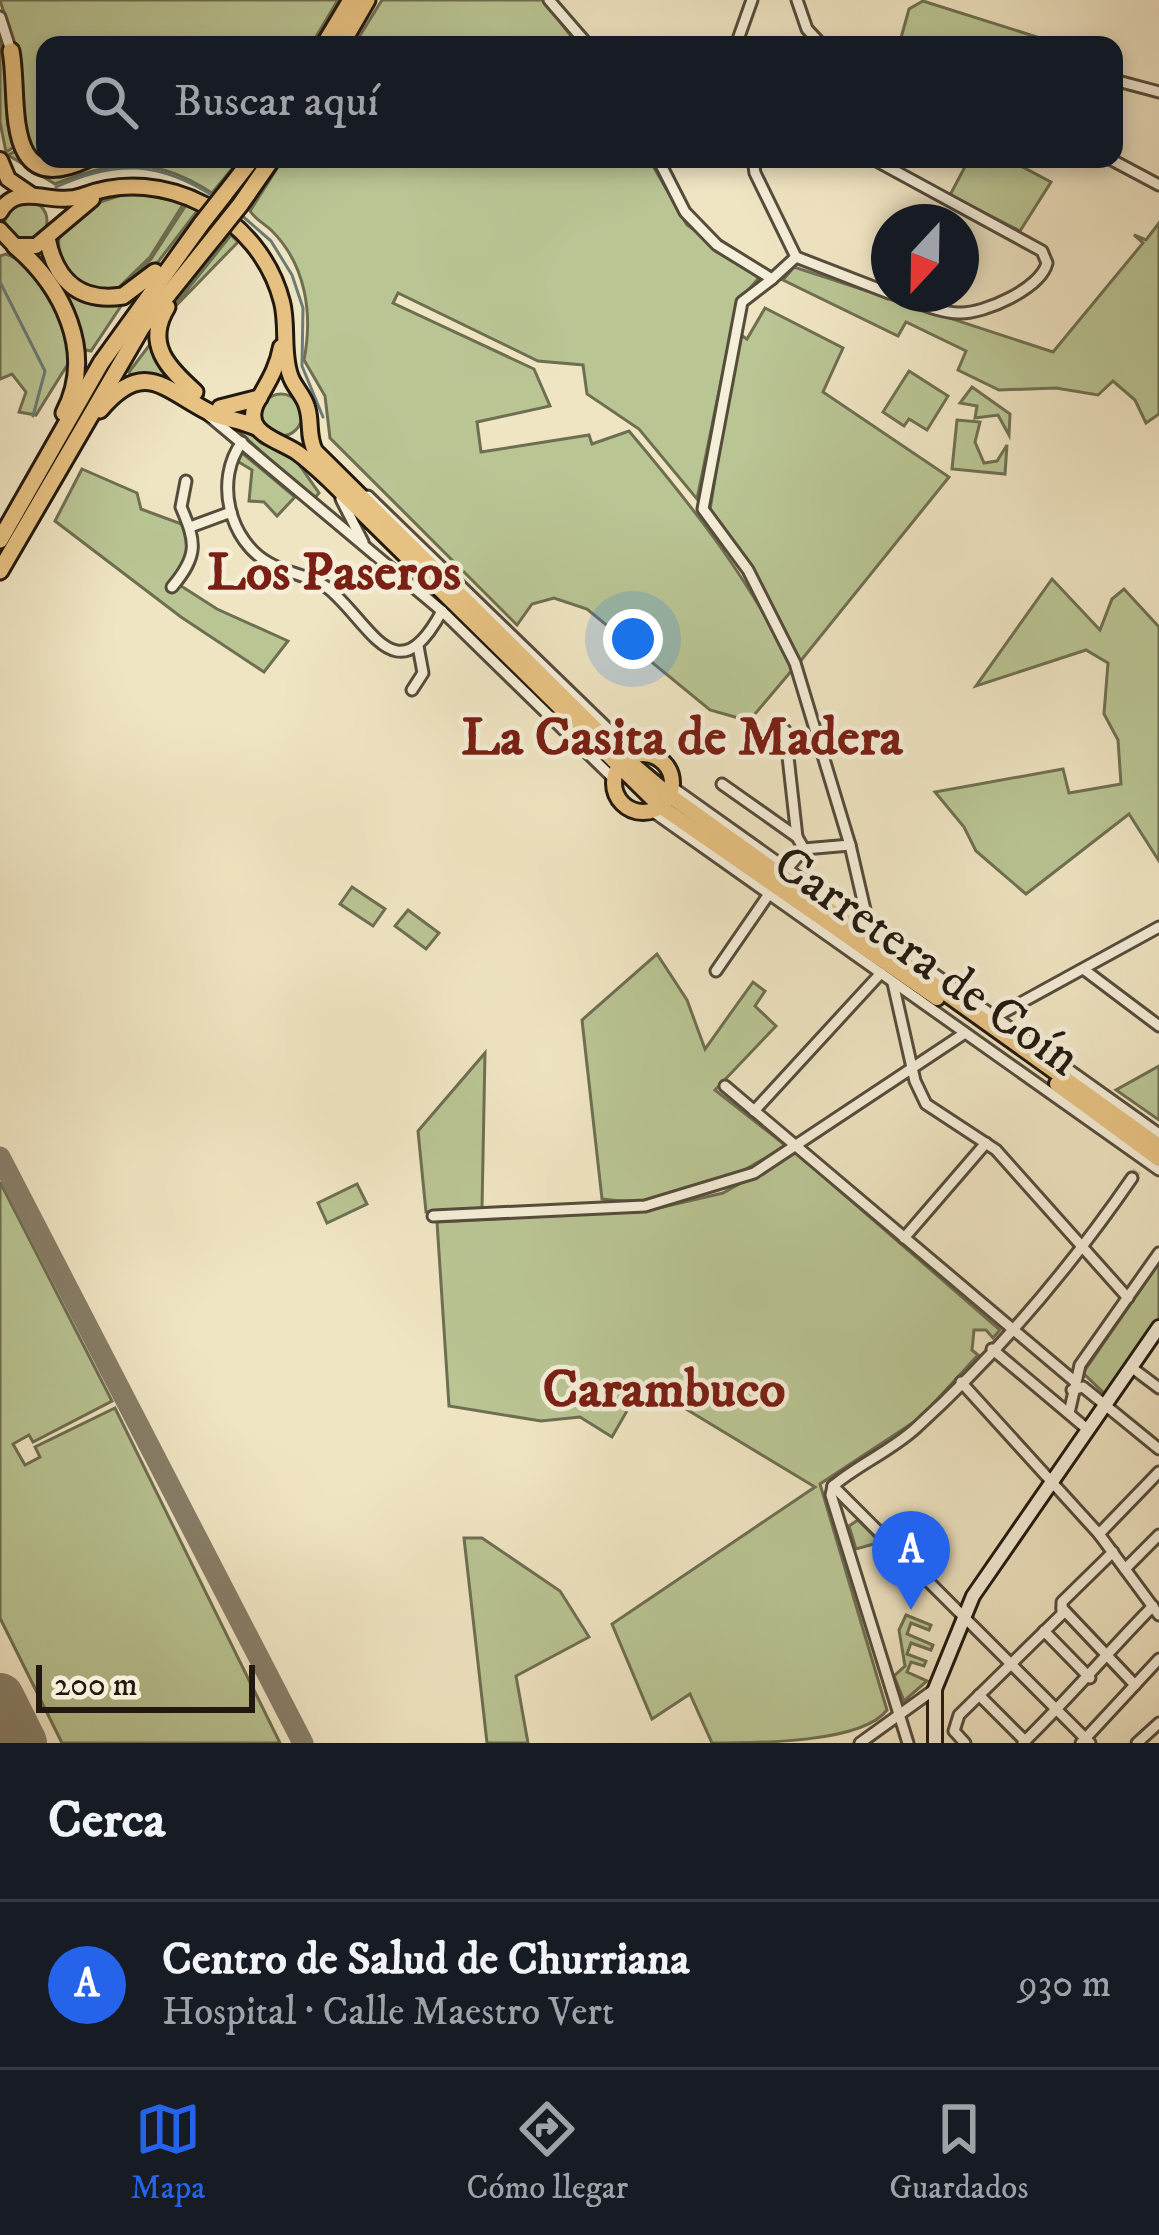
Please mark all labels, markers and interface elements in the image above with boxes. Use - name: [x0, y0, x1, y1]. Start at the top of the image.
- search box: [36, 36, 1123, 168]
- icon: search: [78, 69, 144, 135]
- text: Buscar aquí: [174, 74, 379, 130]
- north arrow: [871, 204, 979, 312]
- district label: Los Paseros: [207, 540, 461, 607]
- your location: [603, 609, 663, 669]
- district label: La Casita de Madera: [461, 705, 904, 772]
- street label: Carretera de Coín: [761, 832, 1092, 1091]
- district label: Carambuco: [542, 1357, 786, 1424]
- pin: A: [872, 1511, 950, 1610]
- scale bar: [36, 1659, 255, 1712]
- text: 200 m: [54, 1665, 138, 1706]
- text: Cerca: [48, 1789, 165, 1853]
- text: Centro de Salud de Churriana: [162, 1932, 690, 1988]
- text: A: [75, 1960, 99, 2009]
- text: 930 m: [1018, 1960, 1111, 2009]
- text: Hospital · Calle Maestro Vert: [162, 1988, 614, 2037]
- tab: Mapa: [131, 2096, 205, 2209]
- tab: Cómo llegar: [467, 2096, 628, 2209]
- tab: Guardados: [889, 2096, 1028, 2209]

